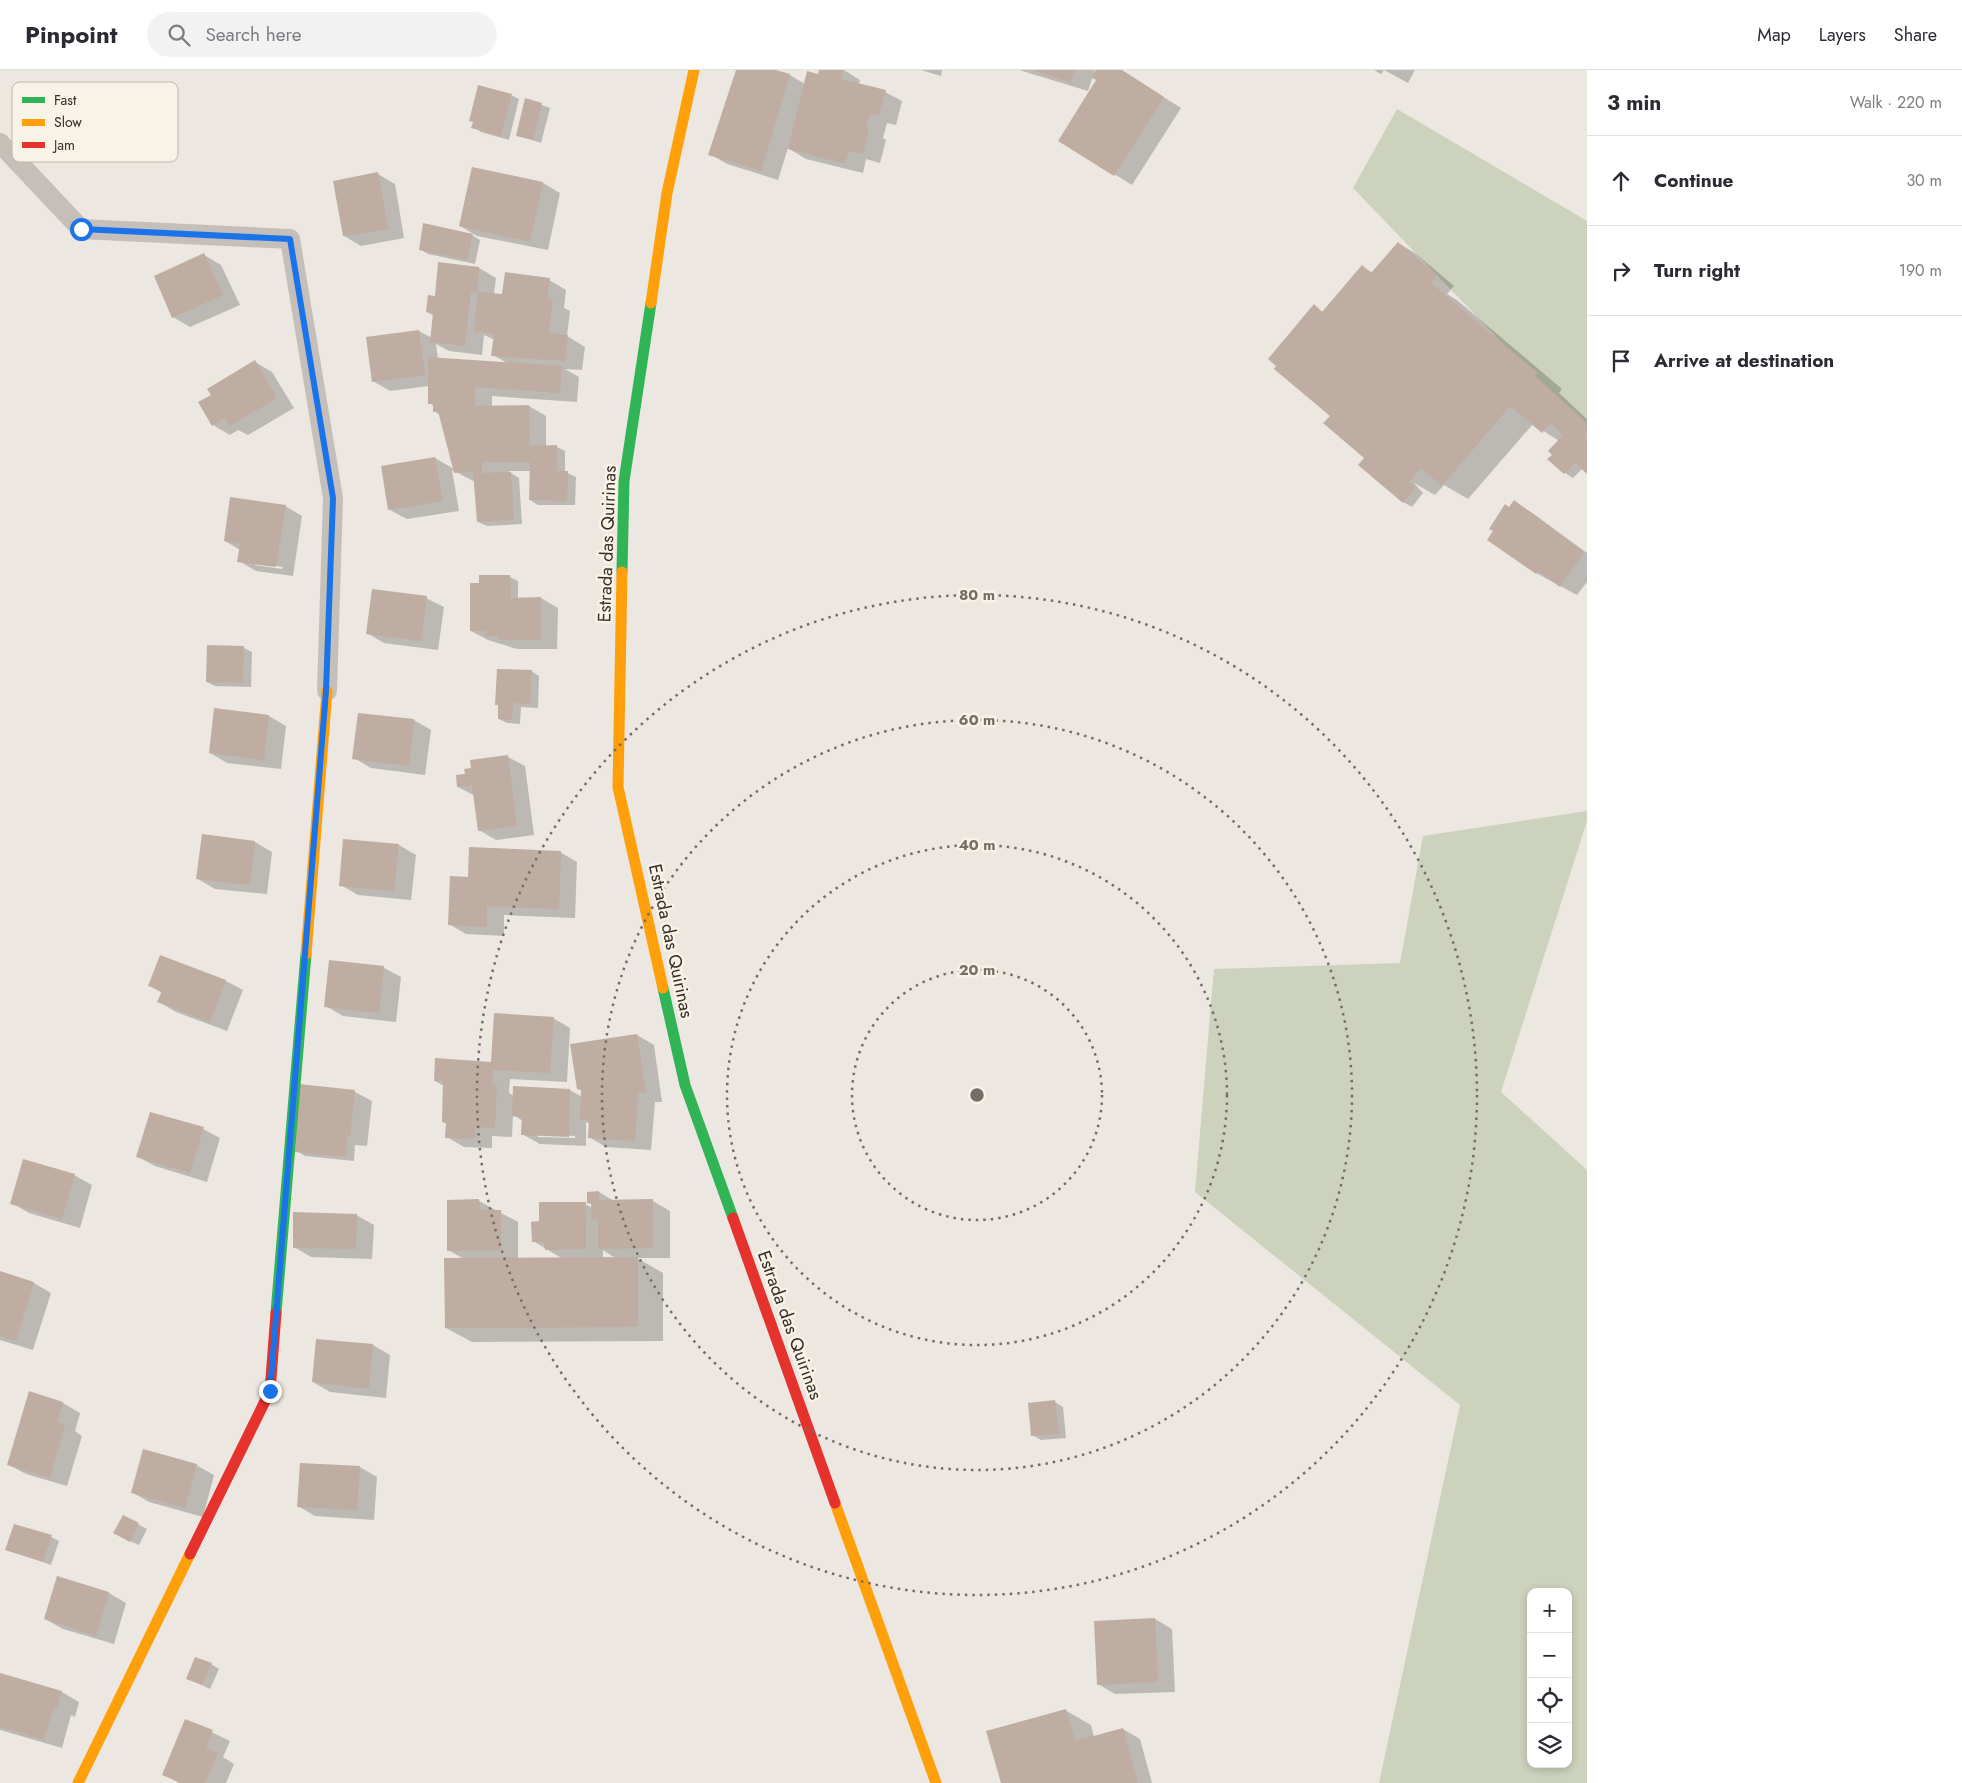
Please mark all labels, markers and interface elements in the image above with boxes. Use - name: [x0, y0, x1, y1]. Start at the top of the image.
- search box: [147, 12, 497, 57]
- text: Pinpoint: [25, 17, 117, 52]
- icon: search: [165, 21, 193, 49]
- text: Search here: [205, 21, 302, 48]
- text: Map: [1757, 22, 1791, 48]
- text: Layers: [1819, 22, 1866, 48]
- text: Share: [1894, 22, 1937, 48]
- legend: [12, 82, 178, 162]
- text: 3 min: [1607, 88, 1661, 118]
- text: Fast: [54, 90, 77, 110]
- text: Walk · 220 m: [1850, 91, 1942, 114]
- text: Slow: [54, 112, 82, 132]
- text: Jam: [52, 135, 75, 155]
- icon: ahead: [1607, 167, 1635, 195]
- text: Continue: [1654, 167, 1733, 194]
- text: 30 m: [1906, 169, 1942, 192]
- route start: [70, 218, 93, 241]
- icon: right: [1607, 257, 1635, 285]
- text: Turn right: [1654, 257, 1740, 284]
- text: 190 m: [1899, 259, 1942, 282]
- icon: arrive: [1607, 347, 1635, 375]
- text: Arrive at destination: [1654, 347, 1834, 374]
- street label: Estrada das Quirinas: [591, 465, 623, 623]
- text: 80 m: [959, 584, 995, 606]
- text: 60 m: [959, 709, 995, 731]
- text: 40 m: [958, 834, 996, 856]
- street label: Estrada das Quirinas: [642, 862, 700, 1020]
- text: 20 m: [959, 959, 995, 981]
- centre of rings: [968, 1086, 986, 1104]
- street label: Estrada das Quirinas: [751, 1247, 829, 1403]
- route end: [259, 1380, 282, 1403]
- map controls: [1527, 1588, 1572, 1768]
- button: +: [1527, 1588, 1572, 1633]
- button: −: [1527, 1633, 1572, 1678]
- button: locate: [1527, 1678, 1572, 1723]
- button: layers: [1527, 1723, 1572, 1768]

